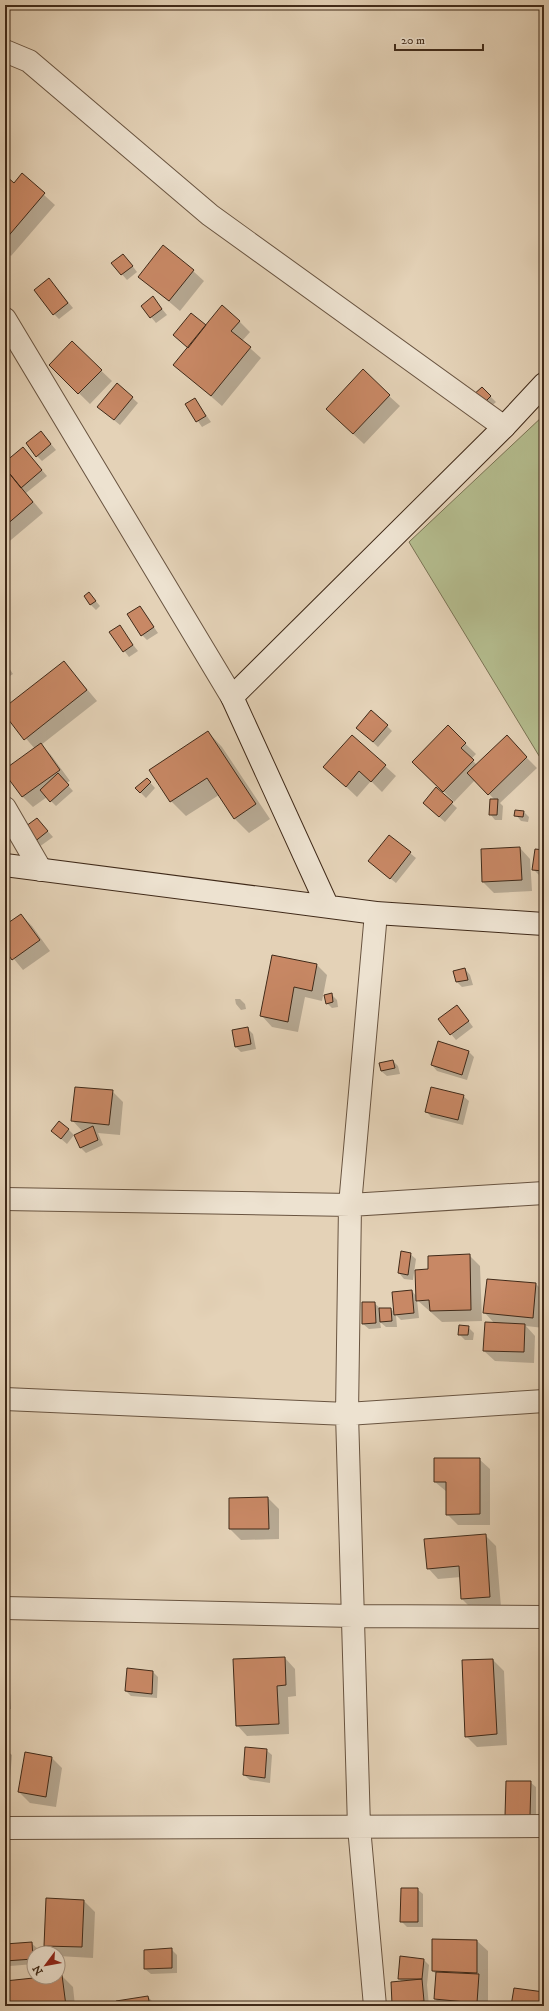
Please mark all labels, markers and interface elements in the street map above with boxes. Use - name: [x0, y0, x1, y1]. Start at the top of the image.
- scale bar: [395, 26, 483, 52]
- text: 20 m: [401, 33, 425, 48]
- north arrow: [26, 1945, 66, 1985]
- text: N: [30, 1962, 47, 1977]

